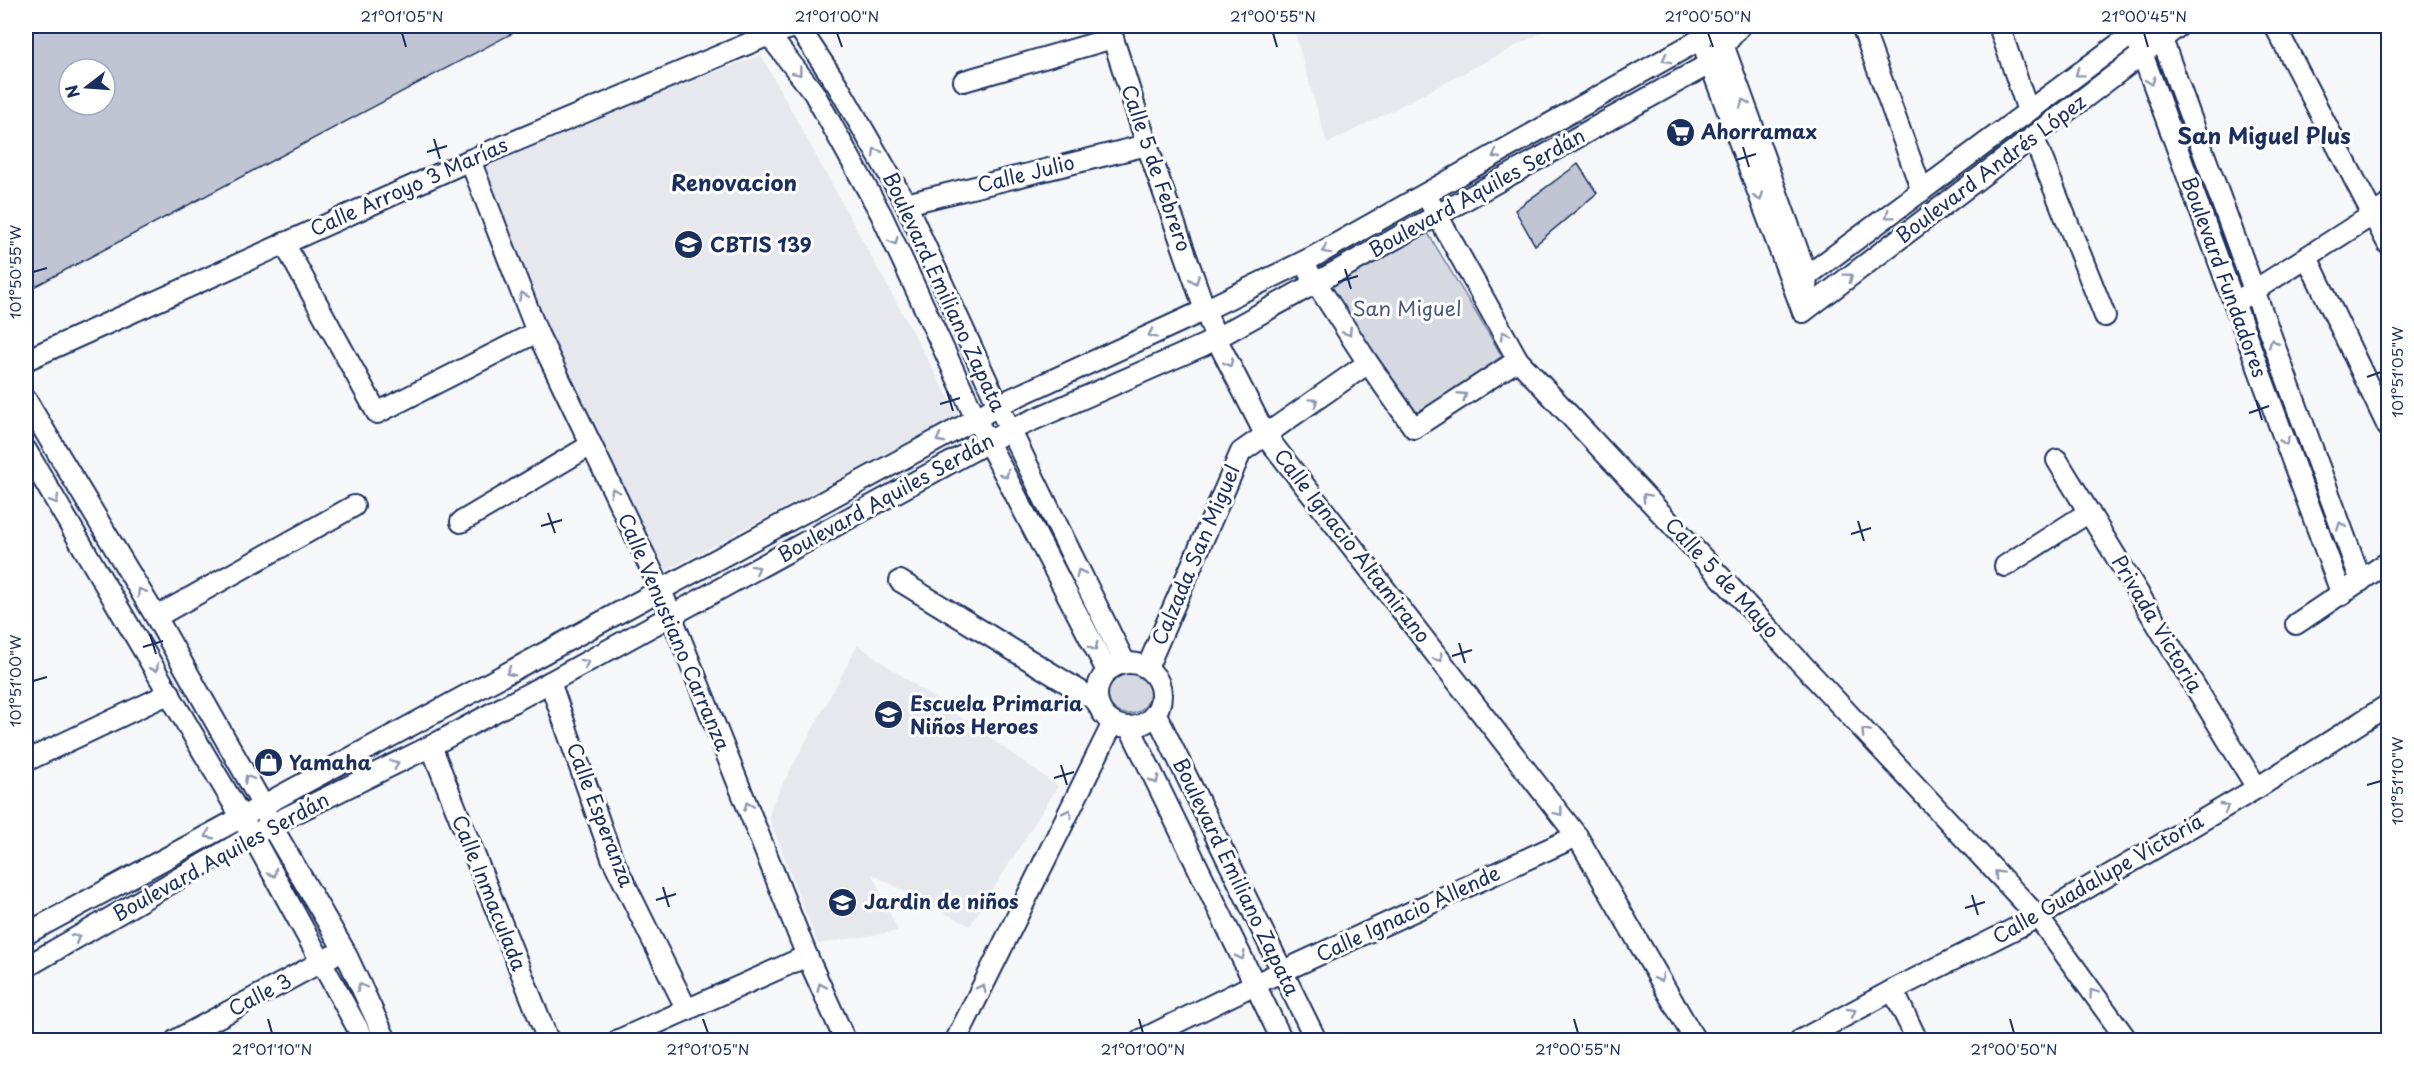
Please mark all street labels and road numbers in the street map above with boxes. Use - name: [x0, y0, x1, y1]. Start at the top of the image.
- street label: Calle 5 de Febrero: [1114, 80, 1200, 255]
- street label: Boulevard Andrés López: [1889, 87, 2092, 250]
- street label: Boulevard Aquiles Serdán: [1363, 120, 1590, 264]
- street label: Calle Arroyo 3 Marías: [305, 129, 512, 243]
- street label: Calle Julio: [974, 146, 1077, 200]
- street label: Boulevard Emiliano Zapata: [876, 167, 1014, 417]
- street label: Boulevard Fundadores: [2175, 172, 2275, 381]
- street label: Boulevard Aquiles Serdán: [772, 425, 999, 569]
- street label: Calle Ignacio Altamirano: [1267, 442, 1438, 649]
- street label: Calzada San Miguel: [1143, 460, 1247, 650]
- street label: Calle Venustiano Carranza: [611, 508, 739, 755]
- street label: Calle 5 de Mayo: [1659, 510, 1787, 645]
- street label: Privada Victoria: [2105, 549, 2211, 698]
- street label: Calle Esperanza: [560, 738, 642, 892]
- street label: Boulevard Emiliano Zapata: [1166, 752, 1308, 1001]
- street label: Boulevard Aquiles Serdán: [107, 784, 334, 928]
- street label: Calle Guadalupe Victoria: [1986, 805, 2209, 951]
- street label: Calle Inmaculada: [445, 810, 535, 975]
- street label: Calle Ignacio Allende: [1311, 857, 1505, 969]
- street label: Calle 3: [223, 965, 296, 1023]

